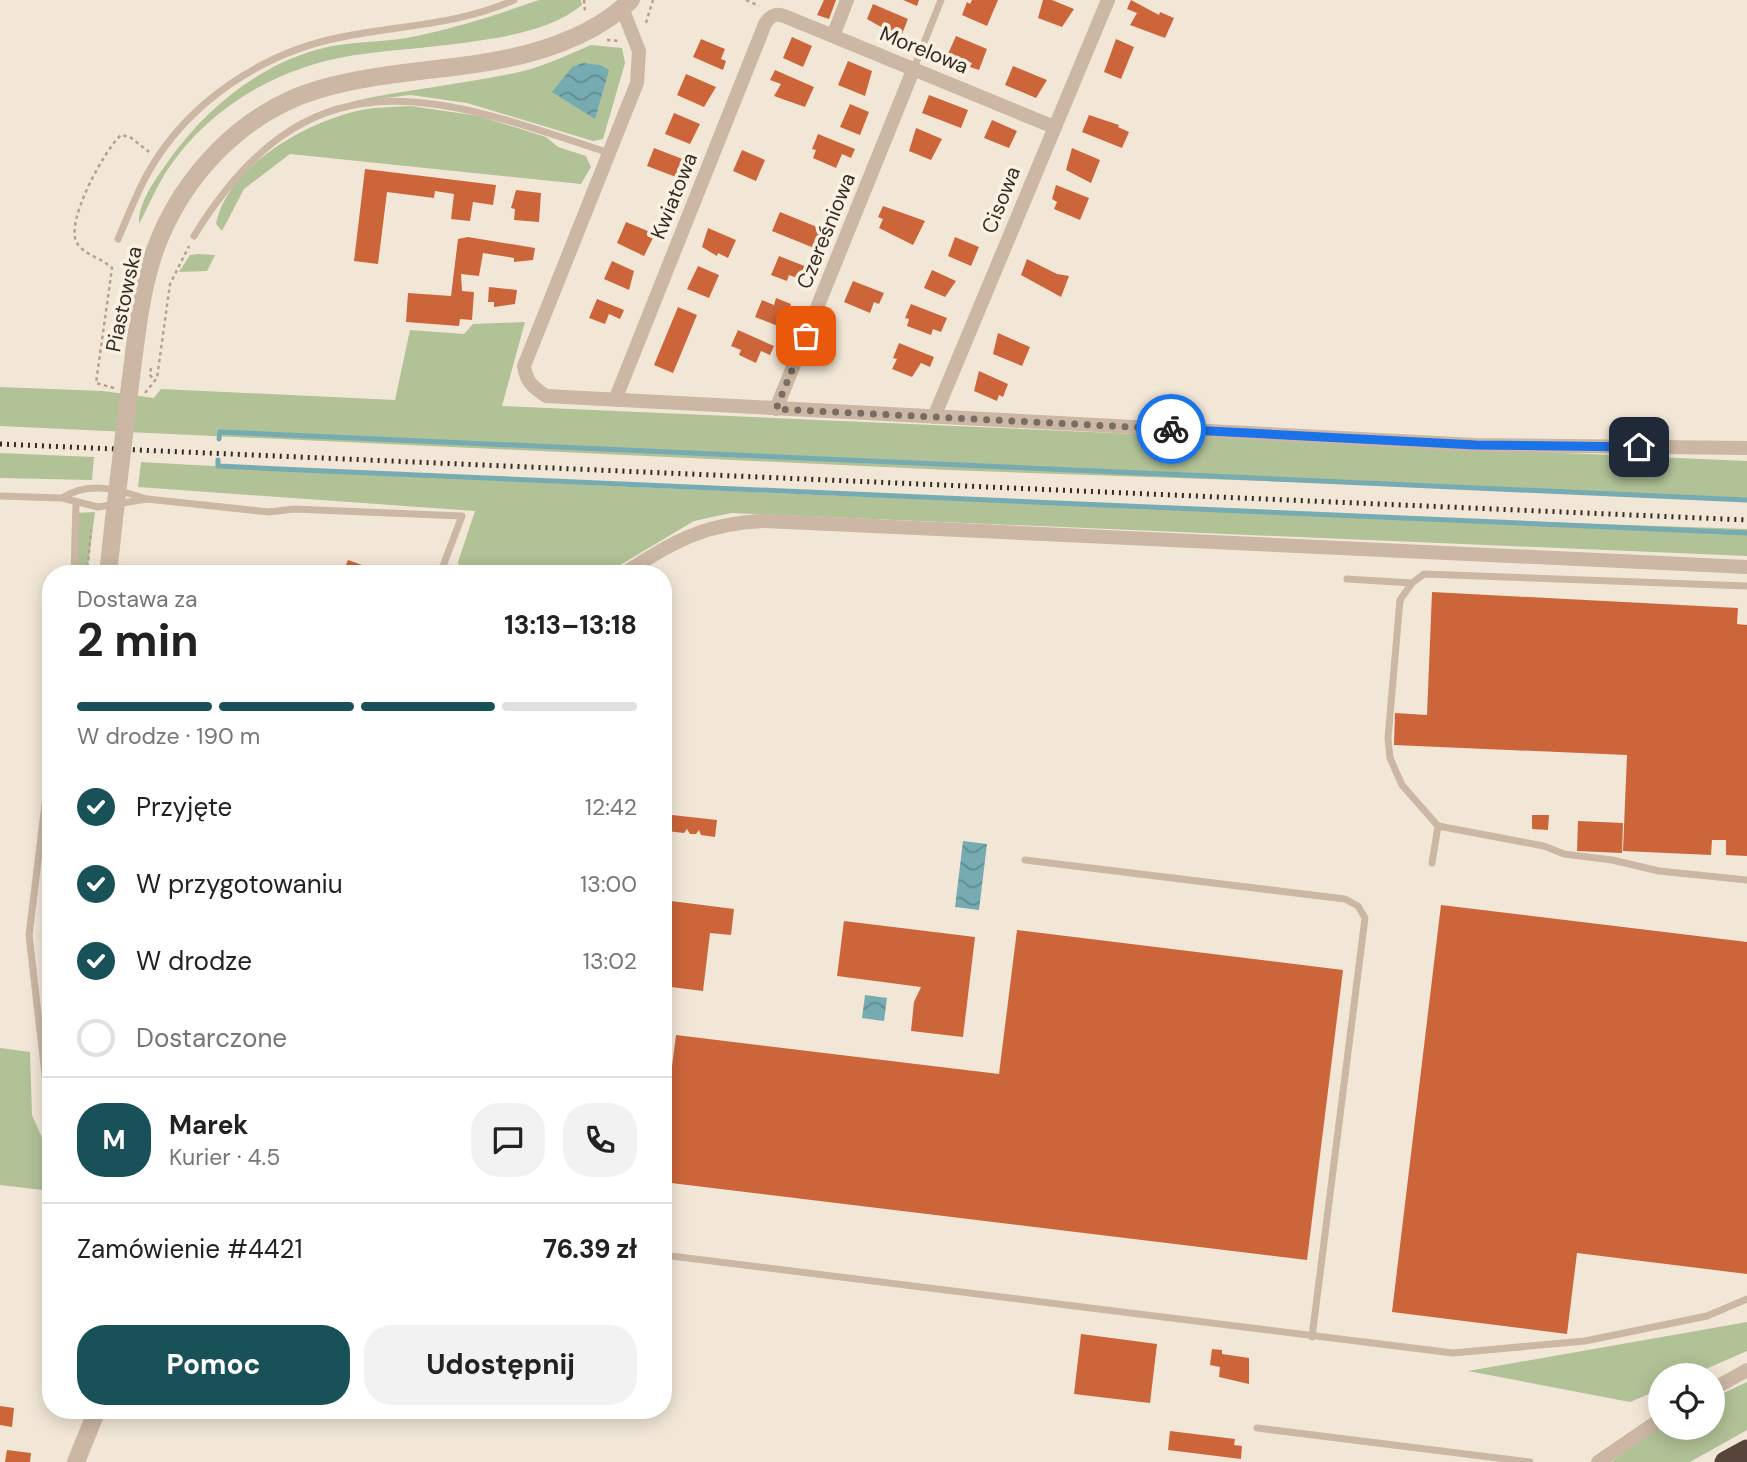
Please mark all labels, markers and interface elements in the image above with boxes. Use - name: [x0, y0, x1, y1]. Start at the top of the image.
- street label: Morelowa: [876, 20, 972, 80]
- street label: Kwiatowa: [644, 149, 704, 243]
- street label: Cisowa: [975, 162, 1027, 238]
- street label: Czereśniowa: [790, 169, 862, 293]
- street label: Piastowska: [99, 244, 149, 354]
- pin: [776, 306, 836, 366]
- icon: bag: [787, 317, 825, 355]
- courier: [1136, 394, 1206, 464]
- icon: bike: [1152, 410, 1190, 448]
- pin: [1609, 417, 1669, 477]
- icon: home: [1620, 428, 1658, 466]
- text: Dostawa za: [77, 584, 198, 614]
- text: 13:13–13:18: [504, 608, 637, 642]
- text: 2 min: [77, 610, 199, 670]
- text: W drodze · 190 m: [77, 721, 260, 751]
- icon: check: [77, 788, 115, 826]
- text: Przyjęte: [136, 790, 232, 824]
- text: 12:42: [585, 792, 637, 822]
- icon: check: [77, 865, 115, 903]
- text: W przygotowaniu: [136, 867, 343, 901]
- text: 13:00: [580, 869, 637, 899]
- icon: check: [77, 942, 115, 980]
- text: W drodze: [136, 944, 252, 978]
- text: 13:02: [583, 946, 637, 976]
- text: Dostarczone: [136, 1021, 287, 1055]
- button: chat: [471, 1103, 545, 1177]
- button: phone: [563, 1103, 637, 1177]
- text: Marek: [169, 1108, 248, 1142]
- text: M: [102, 1123, 126, 1157]
- text: Kurier · 4.5: [169, 1142, 280, 1172]
- text: Zamówienie #4421: [77, 1232, 303, 1266]
- text: 76.39 zł: [543, 1232, 637, 1266]
- button: Pomoc: [77, 1325, 350, 1405]
- button: Udostępnij: [364, 1325, 637, 1405]
- map controls: [1648, 1363, 1725, 1440]
- button: locate: [1648, 1363, 1725, 1440]

